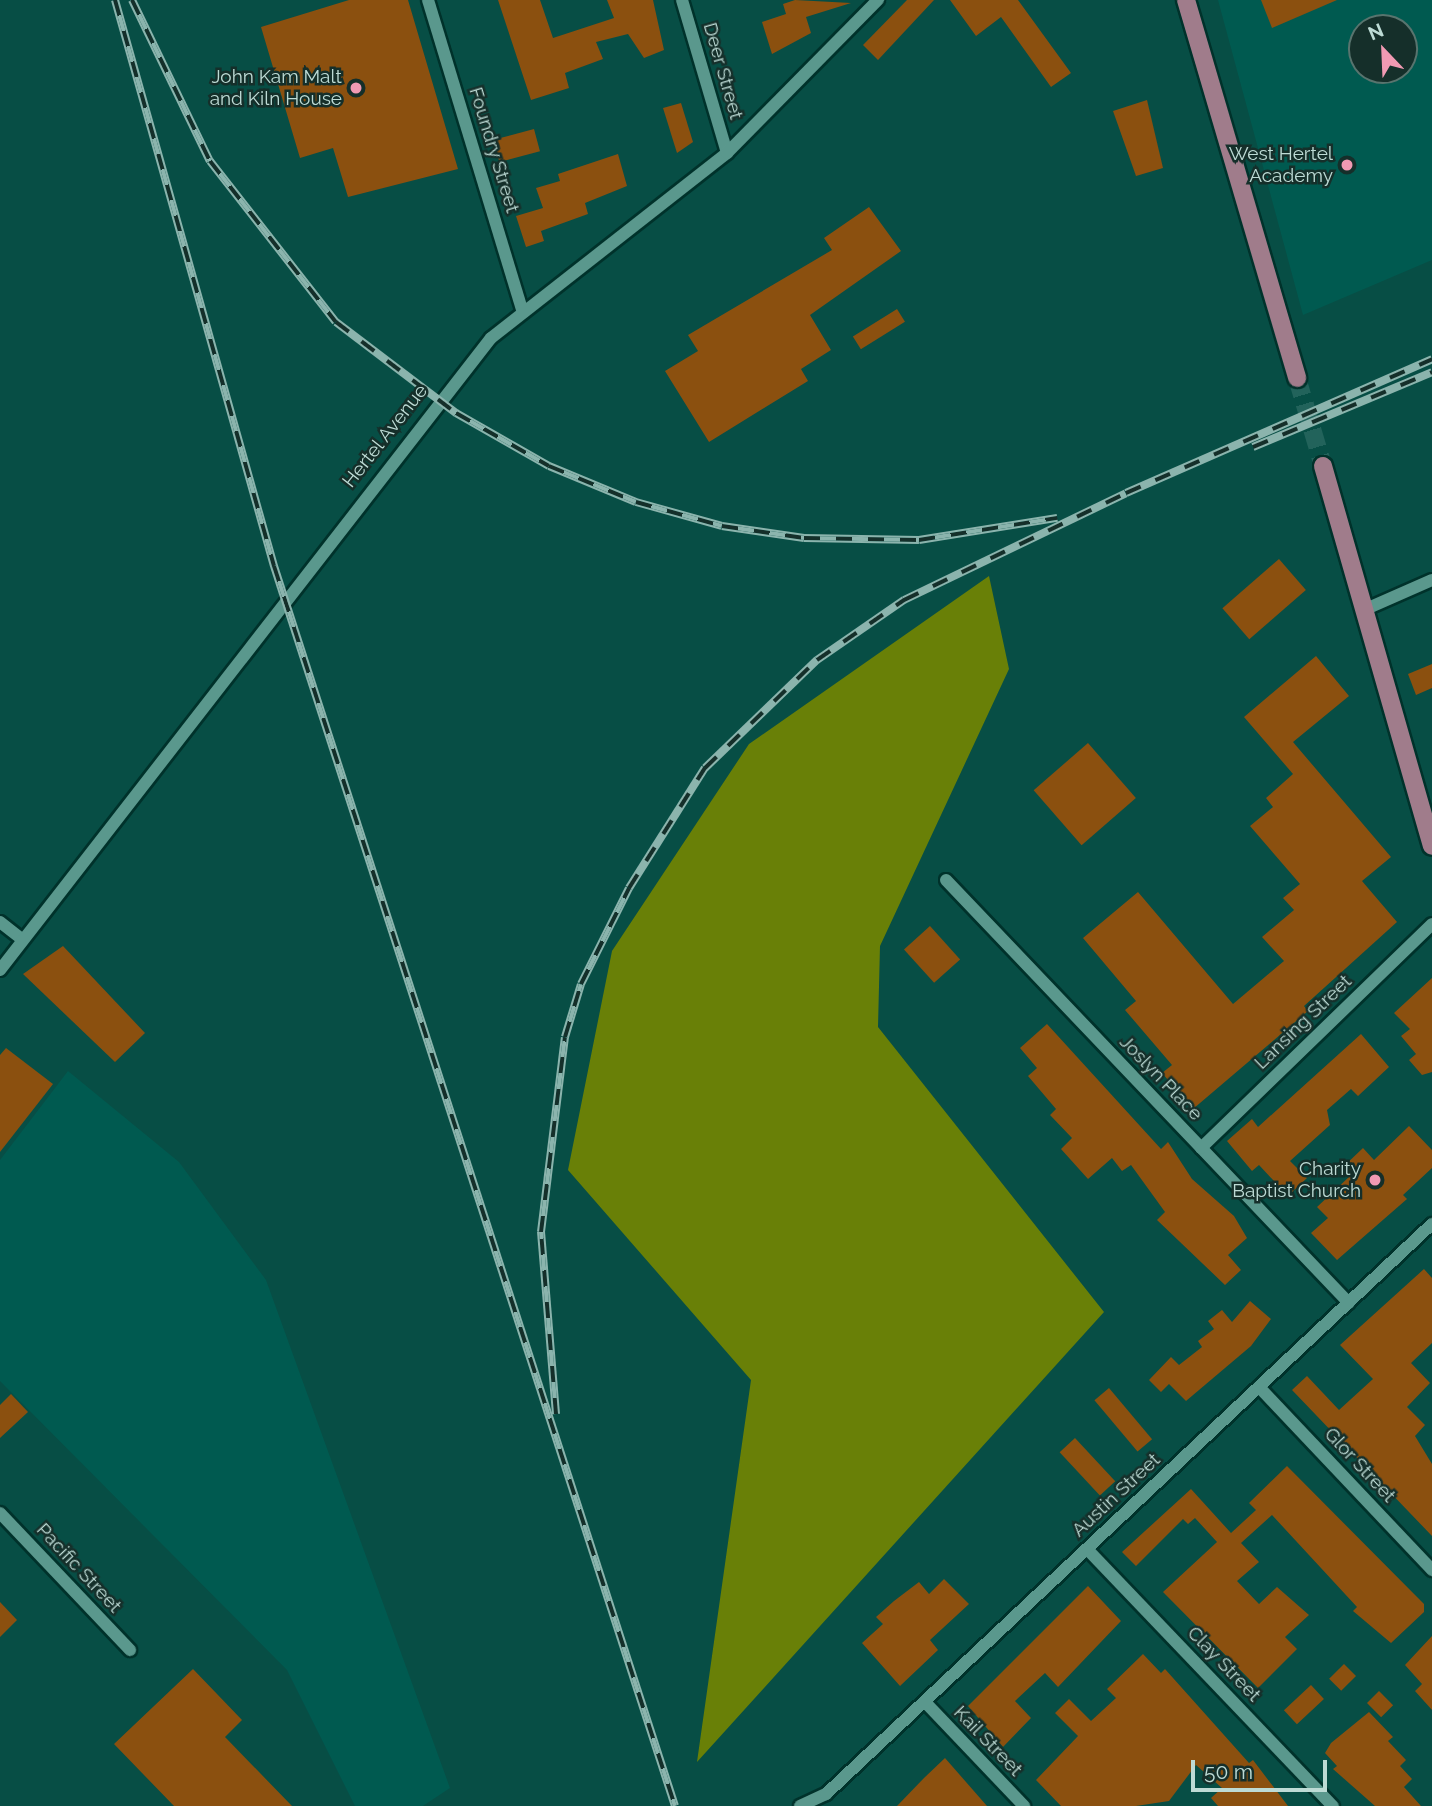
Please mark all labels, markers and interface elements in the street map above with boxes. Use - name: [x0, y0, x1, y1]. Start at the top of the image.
- north arrow: [1348, 14, 1418, 84]
- text: N: [1365, 19, 1387, 44]
- street label: Deer Street: [698, 20, 748, 122]
- place label: John Kam Malt and Kiln House: [210, 66, 342, 110]
- marker: John Kam Malt and Kiln House: [348, 80, 364, 96]
- street label: Foundry Street: [464, 84, 524, 216]
- place label: West Hertel Academy: [1229, 143, 1333, 187]
- marker: West Hertel Academy: [1339, 157, 1355, 173]
- street label: Hertel Avenue: [337, 379, 433, 493]
- street label: Lansing Street: [1250, 970, 1356, 1074]
- street label: Joslyn Place: [1115, 1031, 1207, 1125]
- place label: Charity Baptist Church: [1232, 1158, 1361, 1202]
- marker: Charity Baptist Church: [1367, 1172, 1383, 1188]
- street label: Glor Street: [1320, 1423, 1400, 1507]
- street label: Austin Street: [1067, 1448, 1165, 1542]
- street label: Pacific Street: [32, 1518, 126, 1618]
- street label: Clay Street: [1182, 1622, 1266, 1706]
- street label: Kail Street: [949, 1701, 1027, 1781]
- scale bar: [1194, 1746, 1330, 1790]
- text: 50 m: [1204, 1759, 1253, 1784]

